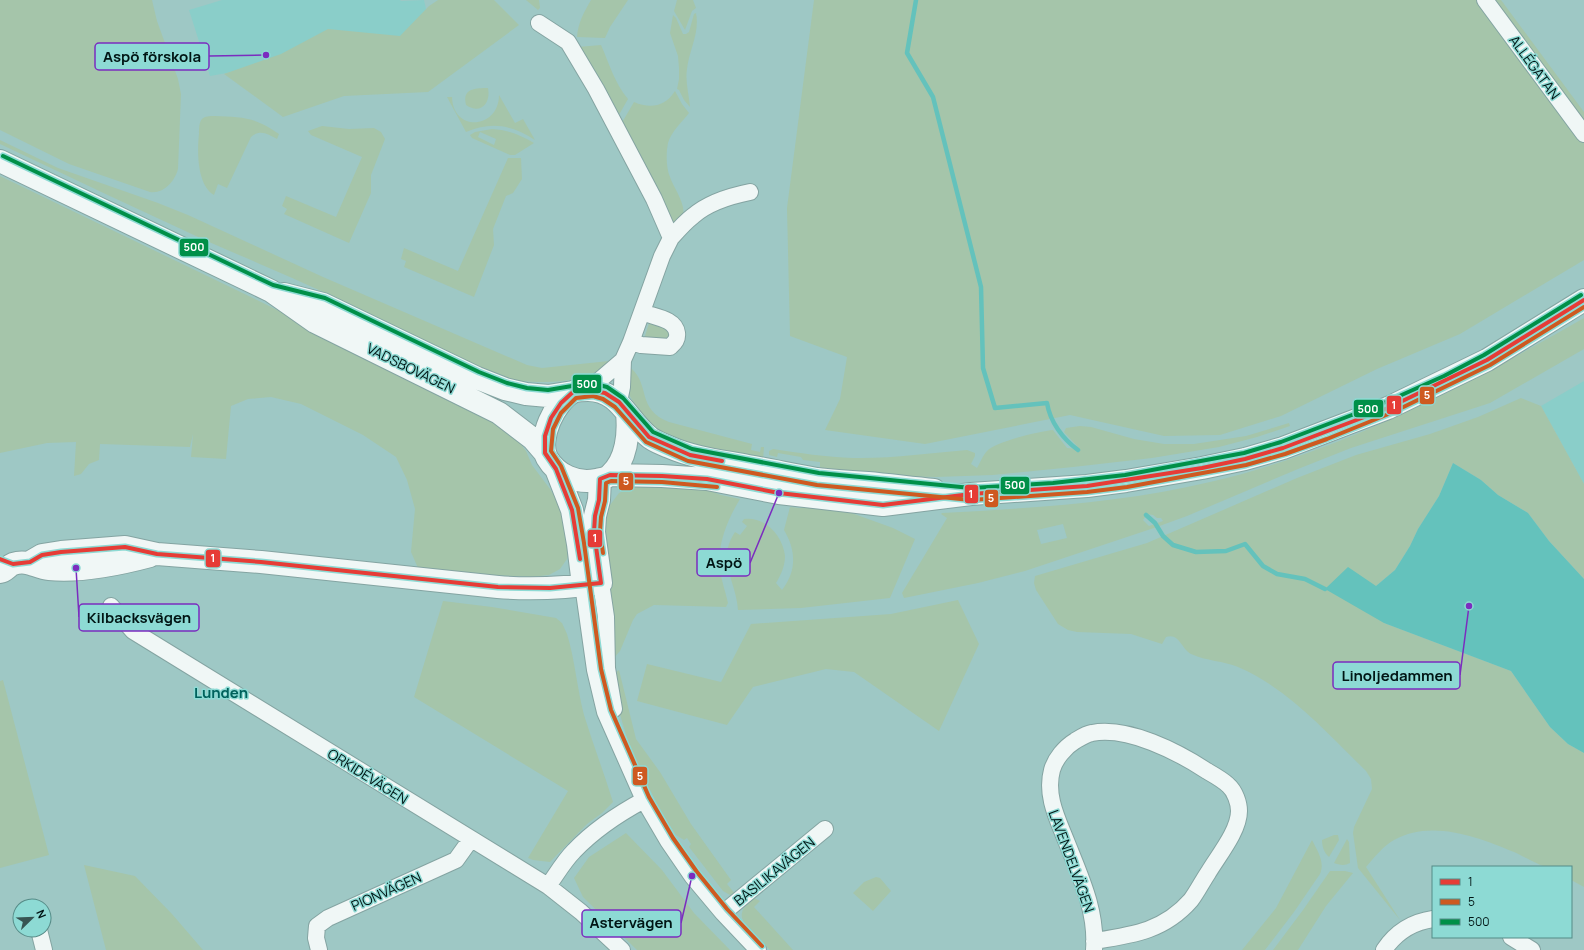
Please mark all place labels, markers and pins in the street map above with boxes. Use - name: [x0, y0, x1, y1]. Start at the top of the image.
- callout: Aspö förskola: [95, 43, 209, 70]
- callout: Aspö: [697, 549, 750, 576]
- callout: Kilbacksvägen: [79, 604, 199, 631]
- callout: Linoljedammen: [1333, 662, 1460, 689]
- callout: Astervägen: [582, 910, 681, 937]

